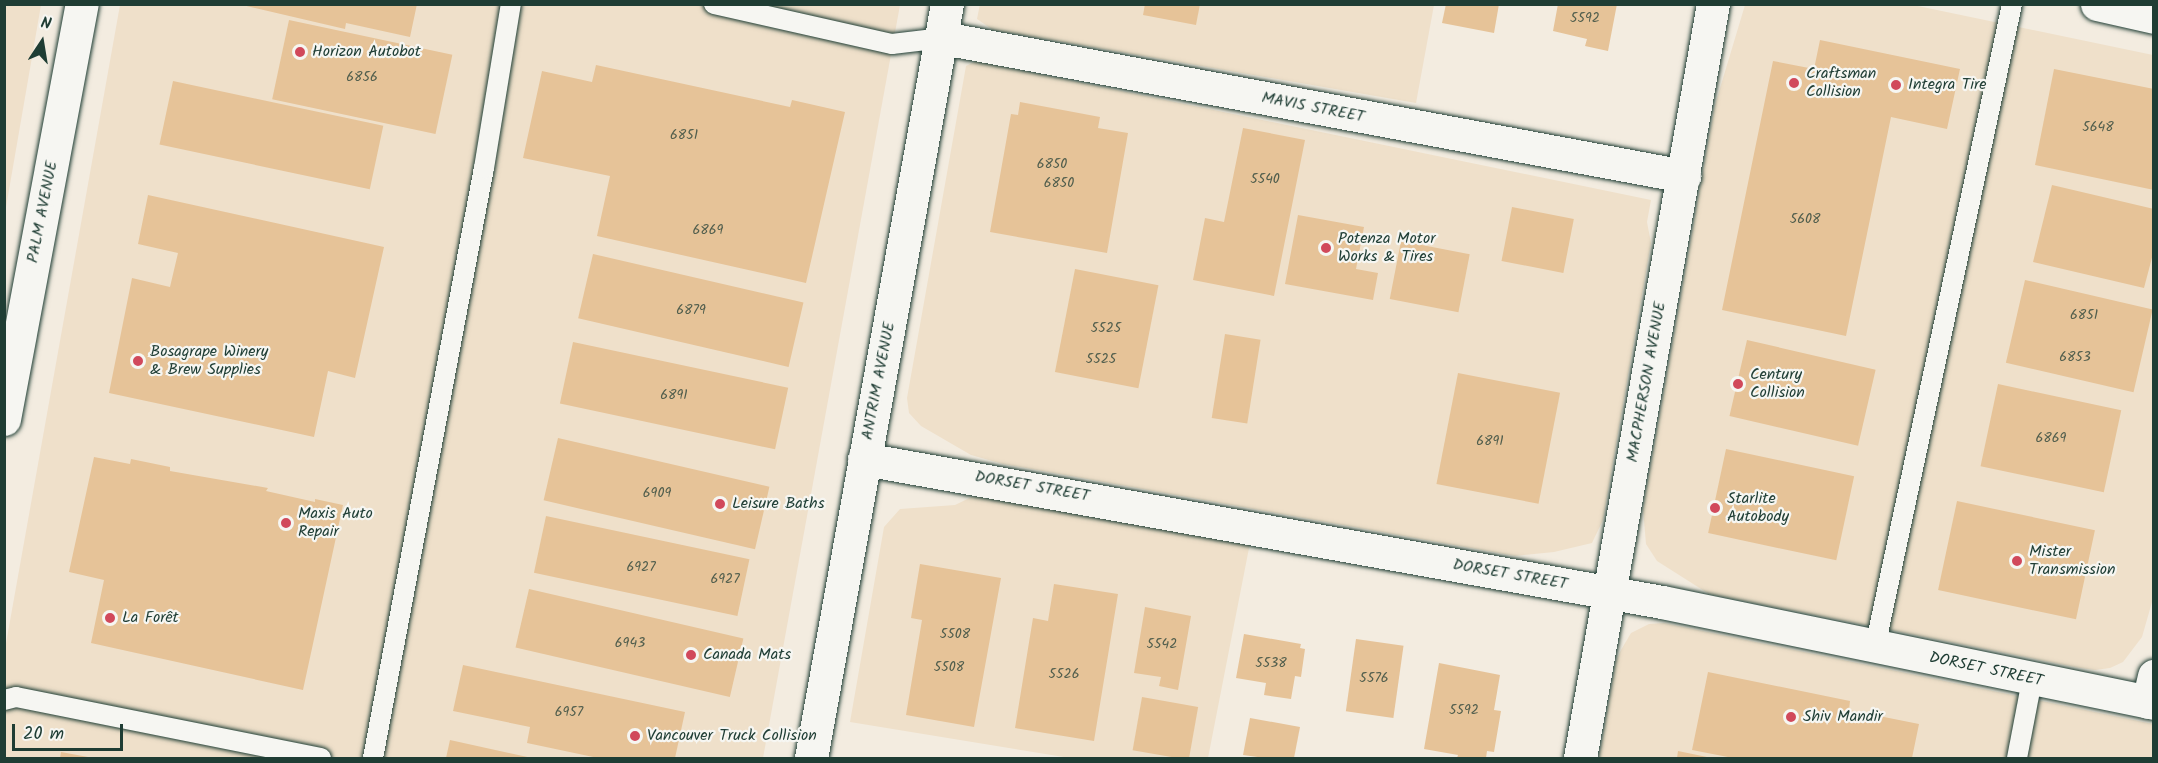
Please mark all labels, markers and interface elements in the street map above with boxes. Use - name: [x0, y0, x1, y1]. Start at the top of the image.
- house number: 5592: [1570, 10, 1600, 26]
- text: N: [38, 11, 53, 37]
- north arrow: [12, 12, 72, 72]
- place label: Horizon Autobot: [312, 42, 421, 62]
- marker: Horizon Autobot: [293, 45, 307, 59]
- place label: Craftsman Collision: [1806, 64, 1876, 102]
- house number: 6856: [346, 69, 378, 85]
- place label: Integra Tire: [1908, 75, 1987, 95]
- marker: Craftsman Collision: [1787, 76, 1801, 90]
- marker: Integra Tire: [1889, 78, 1903, 92]
- street label: MAVIS STREET: [1260, 89, 1366, 127]
- house number: 5648: [2082, 119, 2114, 135]
- house number: 6851: [670, 127, 698, 143]
- house number: 6850: [1037, 156, 1067, 172]
- street label: PALM AVENUE: [24, 159, 62, 265]
- house number: 5540: [1250, 171, 1280, 187]
- house number: 6850: [1044, 175, 1074, 191]
- house number: 5608: [1790, 211, 1820, 227]
- house number: 6869: [693, 222, 723, 238]
- place label: Potenza Motor Works & Tires: [1338, 229, 1435, 267]
- marker: Potenza Motor Works & Tires: [1319, 241, 1333, 255]
- street label: MACPHERSON AVENUE: [1623, 300, 1671, 464]
- house number: 6879: [676, 302, 706, 318]
- house number: 6851: [2070, 307, 2098, 323]
- street label: ANTRIM AVENUE: [858, 320, 900, 442]
- house number: 5525: [1091, 320, 1121, 336]
- place label: Bosagrape Winery & Brew Supplies: [150, 342, 268, 380]
- house number: 6853: [2059, 349, 2091, 365]
- house number: 5525: [1086, 351, 1116, 367]
- marker: Bosagrape Winery & Brew Supplies: [131, 354, 145, 368]
- place label: Century Collision: [1750, 365, 1805, 403]
- marker: Century Collision: [1731, 377, 1745, 391]
- house number: 6891: [660, 387, 688, 403]
- house number: 6869: [2036, 430, 2066, 446]
- house number: 6891: [1476, 433, 1504, 449]
- street label: DORSET STREET: [973, 467, 1091, 507]
- house number: 6909: [643, 485, 671, 501]
- place label: Starlite Autobody: [1727, 489, 1789, 527]
- place label: Leisure Baths: [732, 494, 824, 514]
- marker: Leisure Baths: [713, 497, 727, 511]
- marker: Starlite Autobody: [1708, 501, 1722, 515]
- place label: Maxis Auto Repair: [298, 504, 373, 542]
- marker: Maxis Auto Repair: [279, 516, 293, 530]
- place label: Mister Transmission: [2029, 542, 2115, 580]
- marker: Mister Transmission: [2010, 554, 2024, 568]
- street label: DORSET STREET: [1451, 555, 1569, 595]
- house number: 6927: [626, 559, 656, 575]
- house number: 6927: [710, 571, 740, 587]
- place label: La Forêt: [122, 608, 179, 628]
- marker: La Forêt: [103, 611, 117, 625]
- house number: 5508: [940, 626, 970, 642]
- house number: 6943: [615, 635, 645, 651]
- house number: 5542: [1147, 636, 1177, 652]
- place label: Canada Mats: [703, 645, 791, 665]
- marker: Canada Mats: [684, 648, 698, 662]
- street label: DORSET STREET: [1927, 649, 2045, 691]
- house number: 5538: [1255, 655, 1287, 671]
- house number: 5508: [934, 659, 964, 675]
- house number: 5526: [1049, 666, 1079, 682]
- house number: 5576: [1359, 670, 1389, 686]
- house number: 5592: [1449, 702, 1479, 718]
- house number: 6957: [555, 704, 583, 720]
- place label: Shiv Mandir: [1803, 707, 1883, 727]
- marker: Shiv Mandir: [1784, 710, 1798, 724]
- scale bar: [15, 712, 126, 750]
- text: 20 m: [23, 720, 64, 749]
- place label: Vancouver Truck Collision: [647, 726, 817, 746]
- marker: Vancouver Truck Collision: [628, 729, 642, 743]

